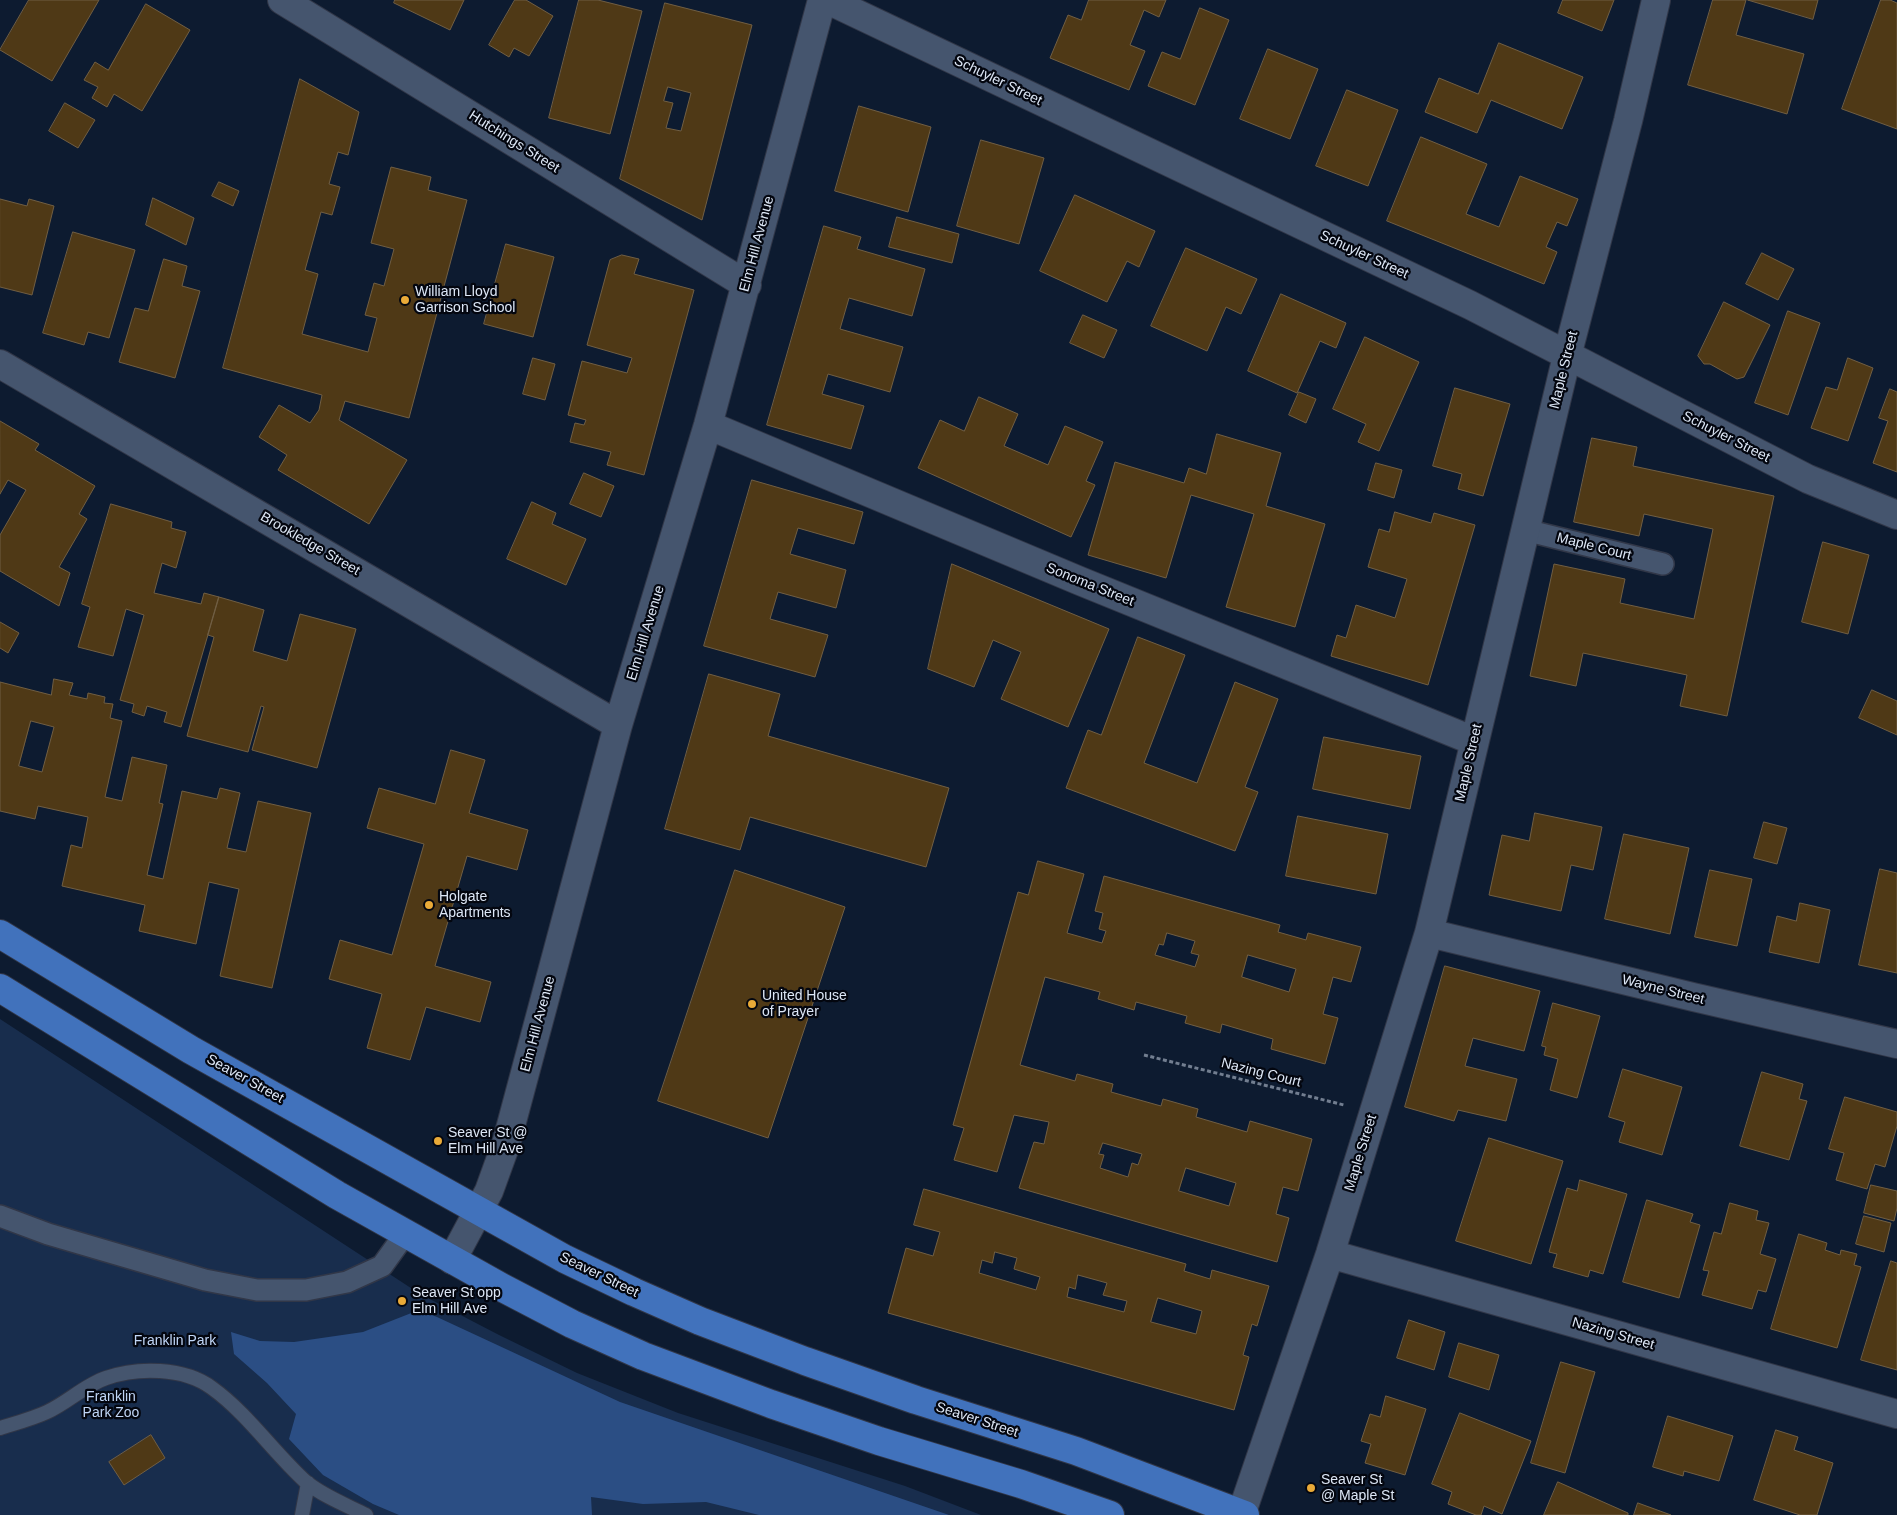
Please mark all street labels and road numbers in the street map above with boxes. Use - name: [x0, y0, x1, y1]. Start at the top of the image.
- street label: Schuyler Street: [951, 52, 1045, 110]
- street label: Hutchings Street: [466, 107, 562, 177]
- street label: Elm Hill Avenue: [736, 194, 778, 294]
- street label: Schuyler Street: [1317, 227, 1411, 283]
- street label: Maple Street: [1546, 329, 1582, 411]
- street label: Schuyler Street: [1680, 408, 1772, 466]
- street label: Brookledge Street: [257, 509, 363, 579]
- street label: Maple Court: [1555, 530, 1633, 564]
- street label: Sonoma Street: [1044, 560, 1136, 610]
- street label: Elm Hill Avenue: [624, 583, 668, 683]
- street label: Maple Street: [1452, 722, 1486, 804]
- street label: Wayne Street: [1620, 972, 1706, 1008]
- street label: Elm Hill Avenue: [517, 974, 559, 1074]
- street label: Seaver Street: [203, 1051, 287, 1107]
- street label: Nazing Court: [1219, 1055, 1303, 1091]
- street label: Maple Street: [1341, 1113, 1381, 1193]
- street label: Seaver Street: [557, 1249, 641, 1301]
- street label: Nazing Street: [1570, 1314, 1656, 1354]
- street label: Seaver Street: [934, 1399, 1020, 1441]

